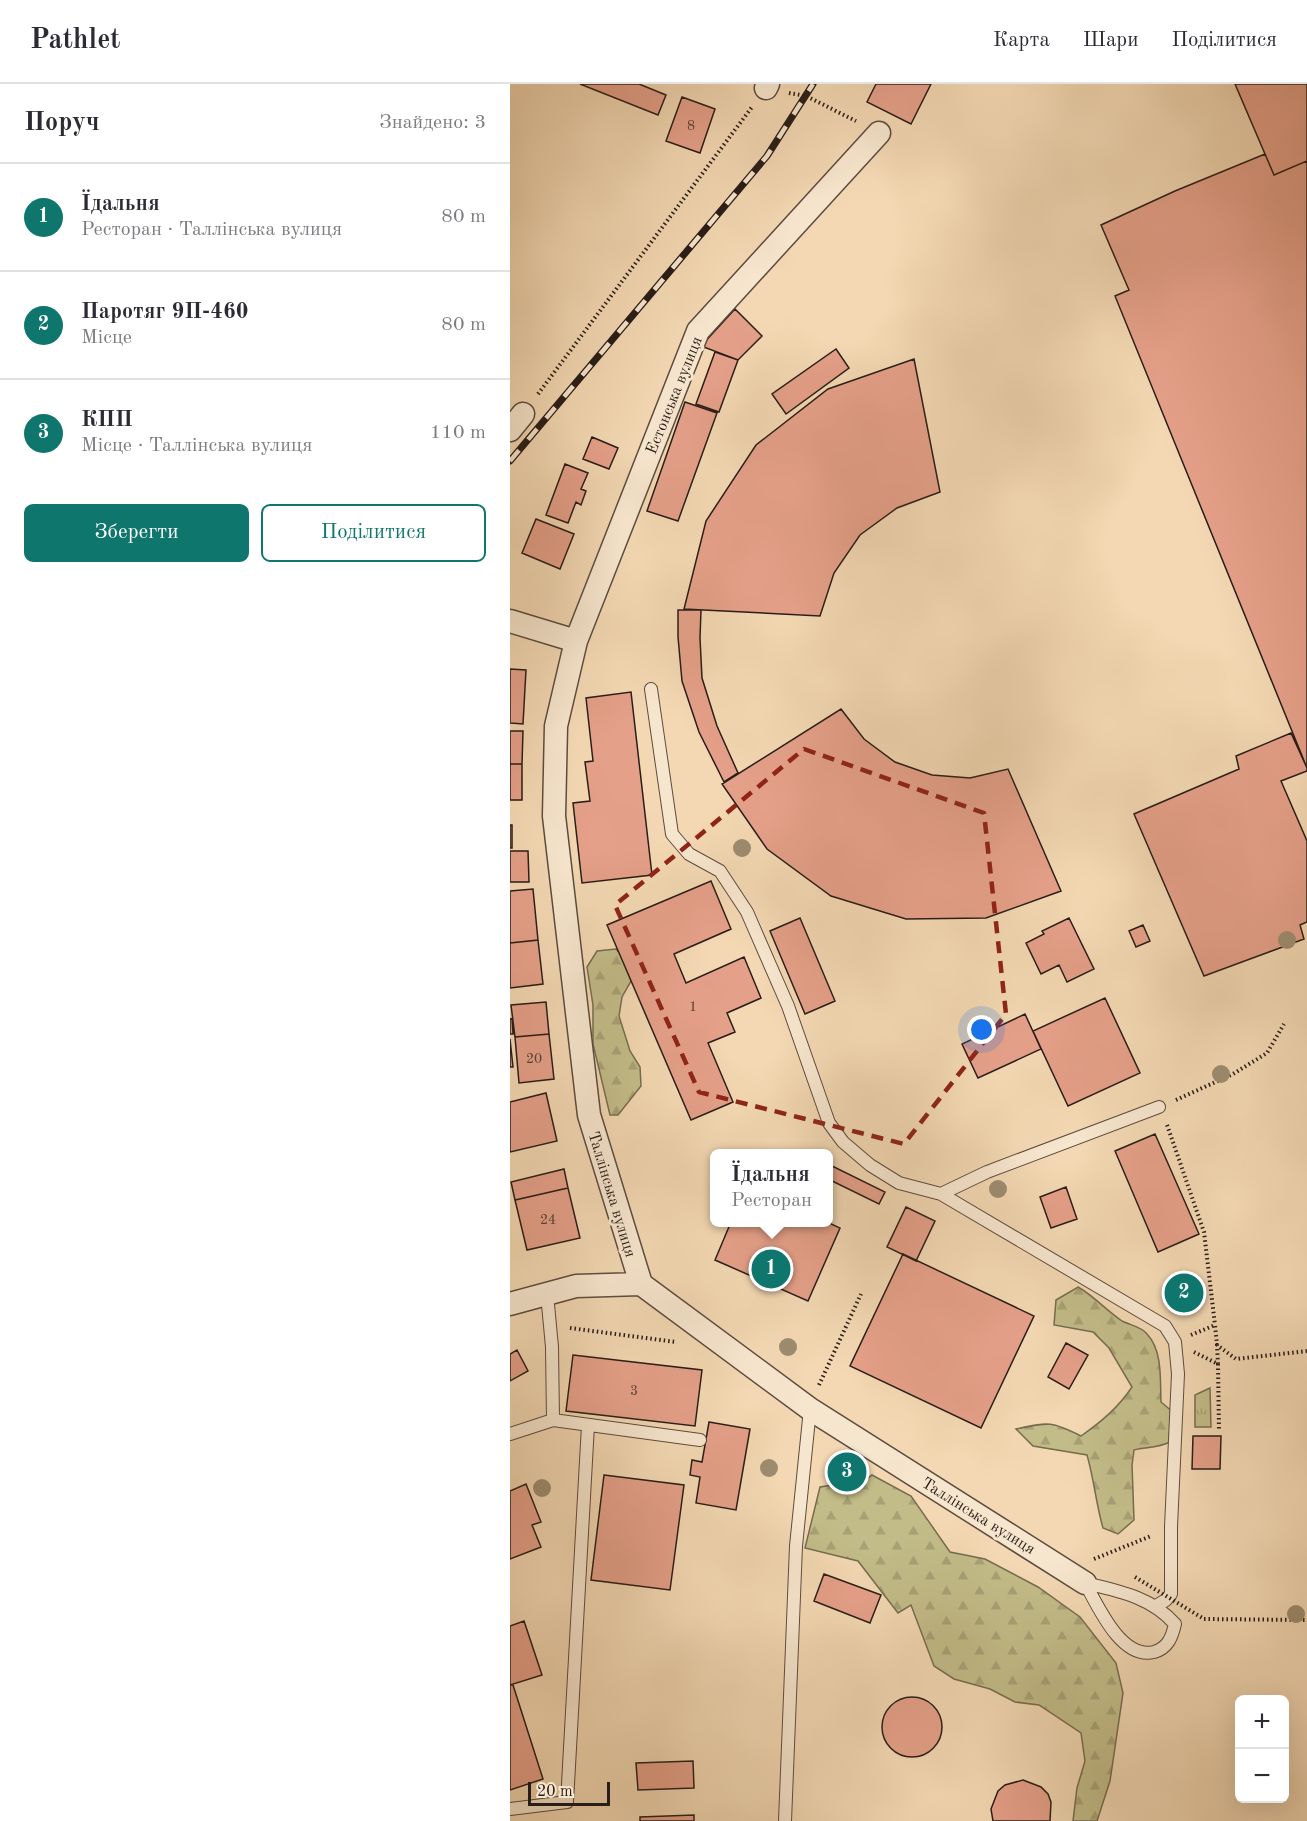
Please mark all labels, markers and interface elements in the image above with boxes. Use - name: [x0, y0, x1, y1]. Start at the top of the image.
- text: Pathlet: [30, 27, 121, 55]
- text: Карта: [993, 30, 1050, 51]
- text: Шари: [1083, 30, 1138, 51]
- text: Поділитися: [1171, 30, 1277, 51]
- text: Поруч: [24, 110, 100, 136]
- text: Знайдено: 3: [379, 113, 486, 133]
- house number: 8: [687, 119, 695, 133]
- text: Їдальня: [81, 193, 160, 215]
- text: 1: [38, 207, 49, 227]
- text: 80 m: [441, 207, 486, 227]
- text: Ресторан · Таллінська вулиця: [81, 220, 342, 240]
- text: Паротяг 9П-460: [81, 301, 248, 323]
- text: 2: [38, 315, 49, 335]
- text: 80 m: [441, 315, 486, 335]
- text: Місце: [81, 328, 132, 348]
- street label: Естонська вулиця: [644, 335, 706, 457]
- text: КПП: [81, 409, 133, 431]
- text: 3: [38, 423, 49, 443]
- text: 110 m: [430, 423, 486, 443]
- text: Місце · Таллінська вулиця: [81, 436, 312, 456]
- button: Зберегти: [24, 504, 249, 562]
- button: Поділитися: [261, 504, 486, 562]
- house number: 1: [689, 1000, 697, 1014]
- your location: [967, 1015, 996, 1044]
- house number: 20: [526, 1052, 542, 1066]
- street label: Таллінська вулиця: [584, 1130, 638, 1259]
- popup: [710, 1149, 833, 1227]
- text: Їдальня: [731, 1164, 810, 1186]
- text: Ресторан: [731, 1191, 812, 1211]
- house number: 24: [540, 1213, 556, 1227]
- pin: 1: [752, 1246, 790, 1292]
- pin: 2: [1164, 1270, 1204, 1316]
- house number: 3: [630, 1384, 638, 1398]
- pin: 3: [828, 1450, 866, 1494]
- street label: Таллінська вулиця: [918, 1475, 1038, 1558]
- map controls: [1235, 1695, 1289, 1803]
- button: +: [1235, 1695, 1289, 1749]
- button: −: [1235, 1749, 1289, 1803]
- scale bar: [528, 1779, 610, 1806]
- text: 20 m: [537, 1784, 573, 1800]

